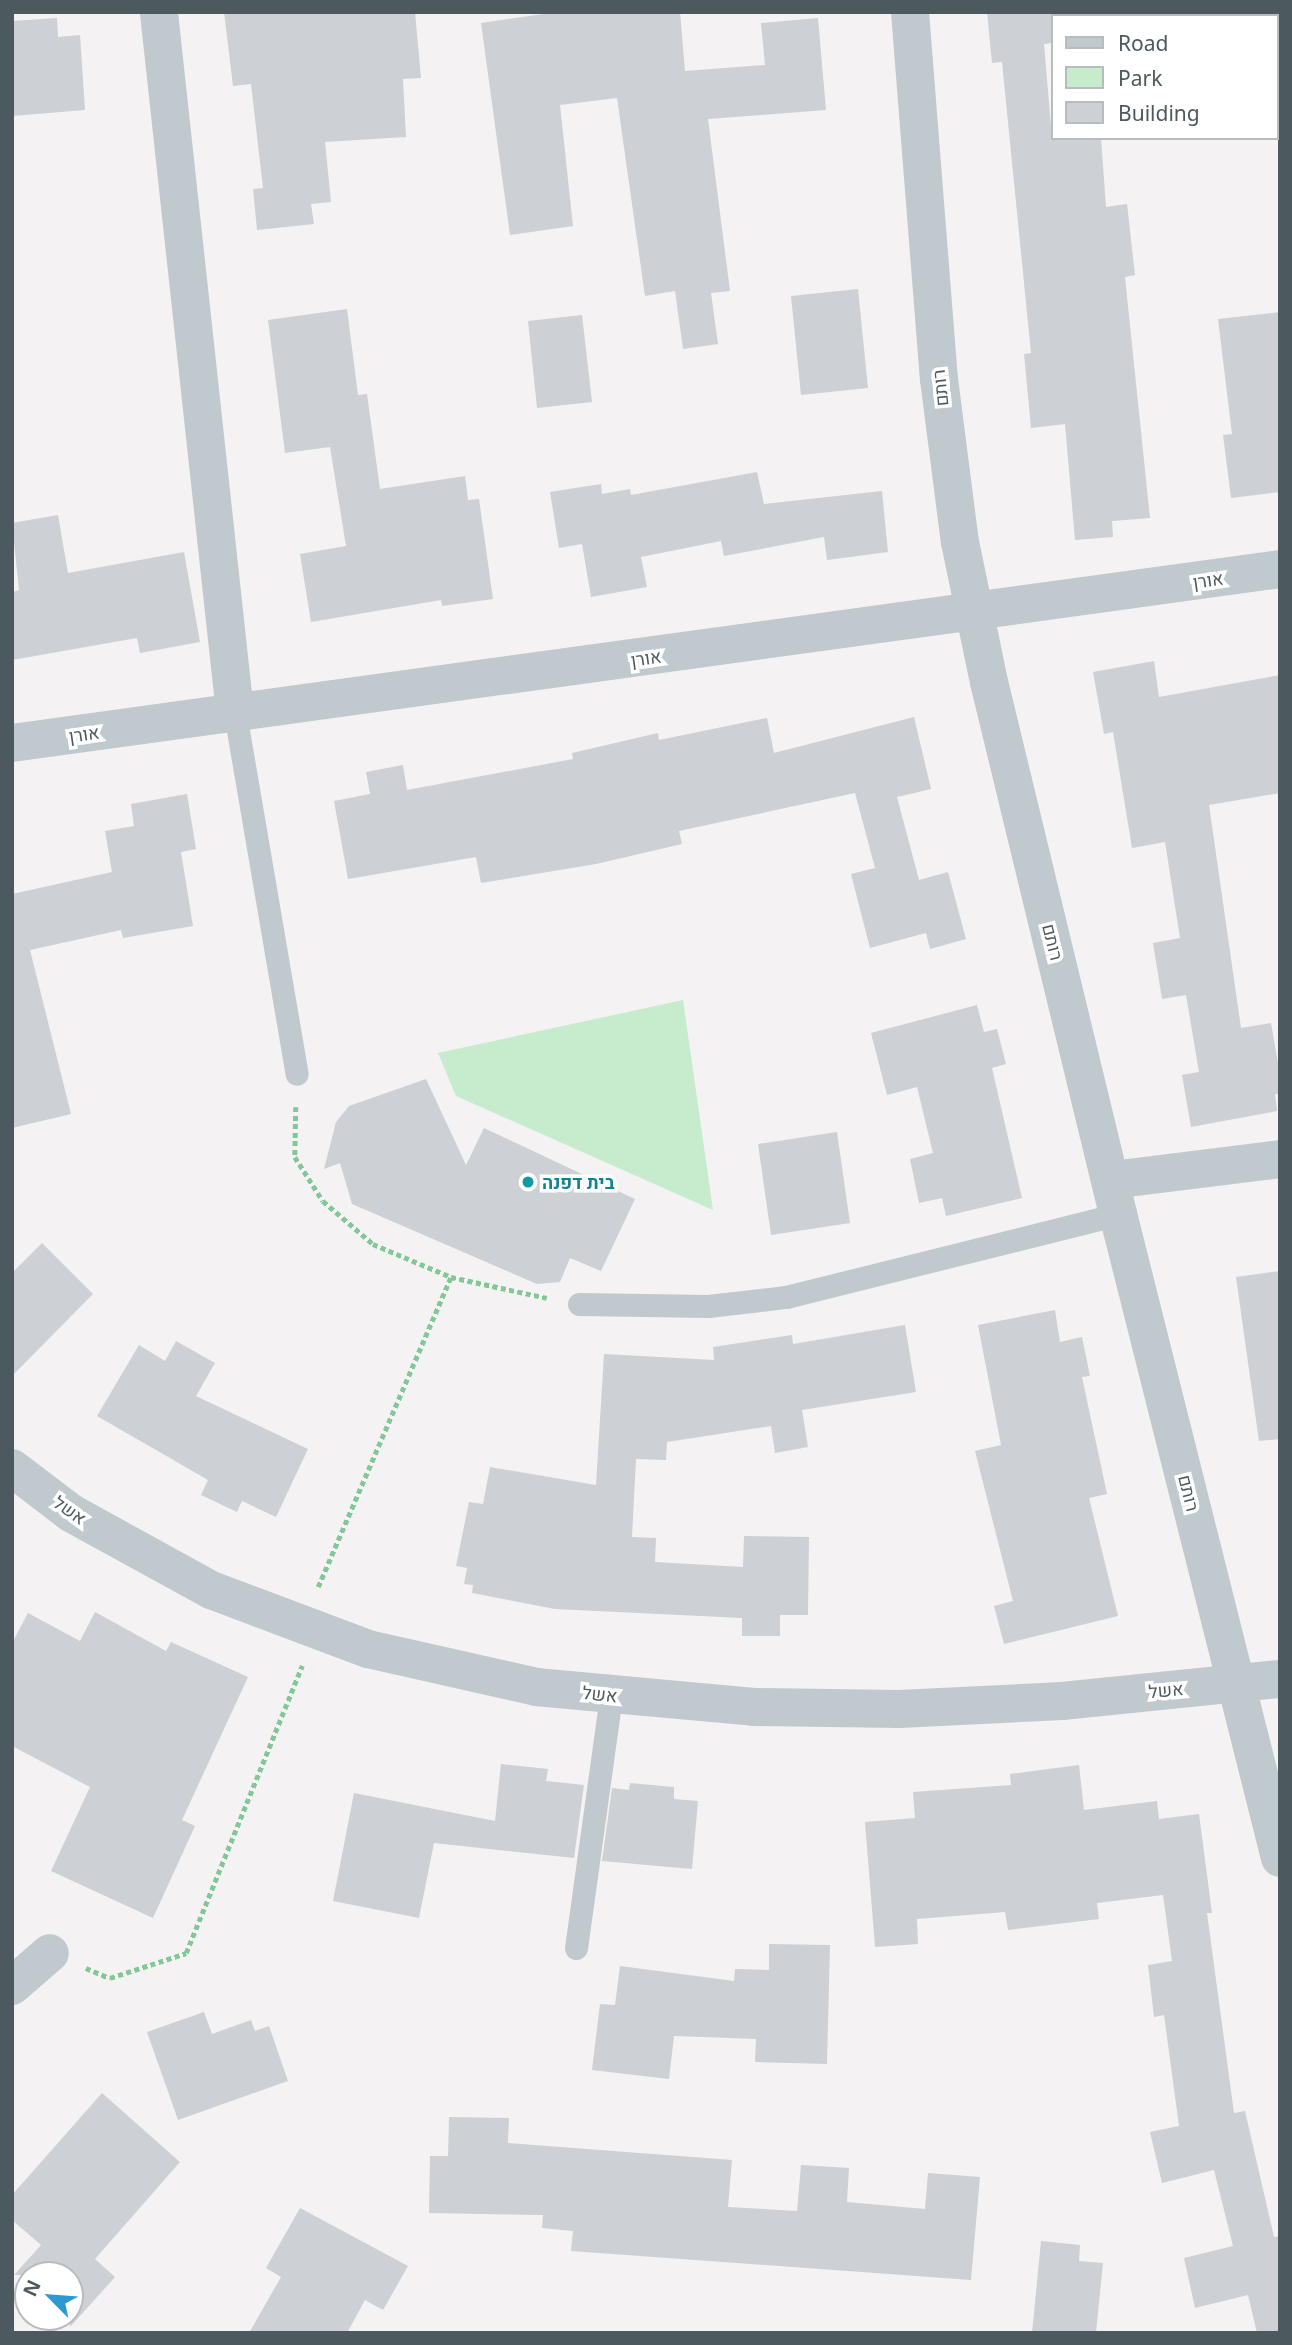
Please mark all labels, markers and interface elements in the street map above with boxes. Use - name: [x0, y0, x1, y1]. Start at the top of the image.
- legend: [1050, 14, 1278, 140]
- text: Road: [1118, 29, 1168, 57]
- text: Park: [1118, 64, 1162, 92]
- text: Building: [1118, 99, 1200, 127]
- street label: רותם: [927, 369, 953, 407]
- street label: אורן: [1191, 567, 1225, 593]
- street label: אורן: [629, 645, 663, 671]
- street label: אורן: [67, 721, 101, 747]
- street label: רותם: [1038, 922, 1068, 962]
- place label: בית דפנה: [542, 1171, 614, 1193]
- marker: בית דפנה: [520, 1174, 536, 1190]
- street label: רותם: [1174, 1473, 1204, 1513]
- street label: אשל: [49, 1491, 91, 1529]
- street label: אשל: [1148, 1678, 1184, 1702]
- street label: אשל: [581, 1681, 619, 1707]
- north arrow: [14, 2261, 84, 2331]
- text: N: [17, 2275, 47, 2300]

